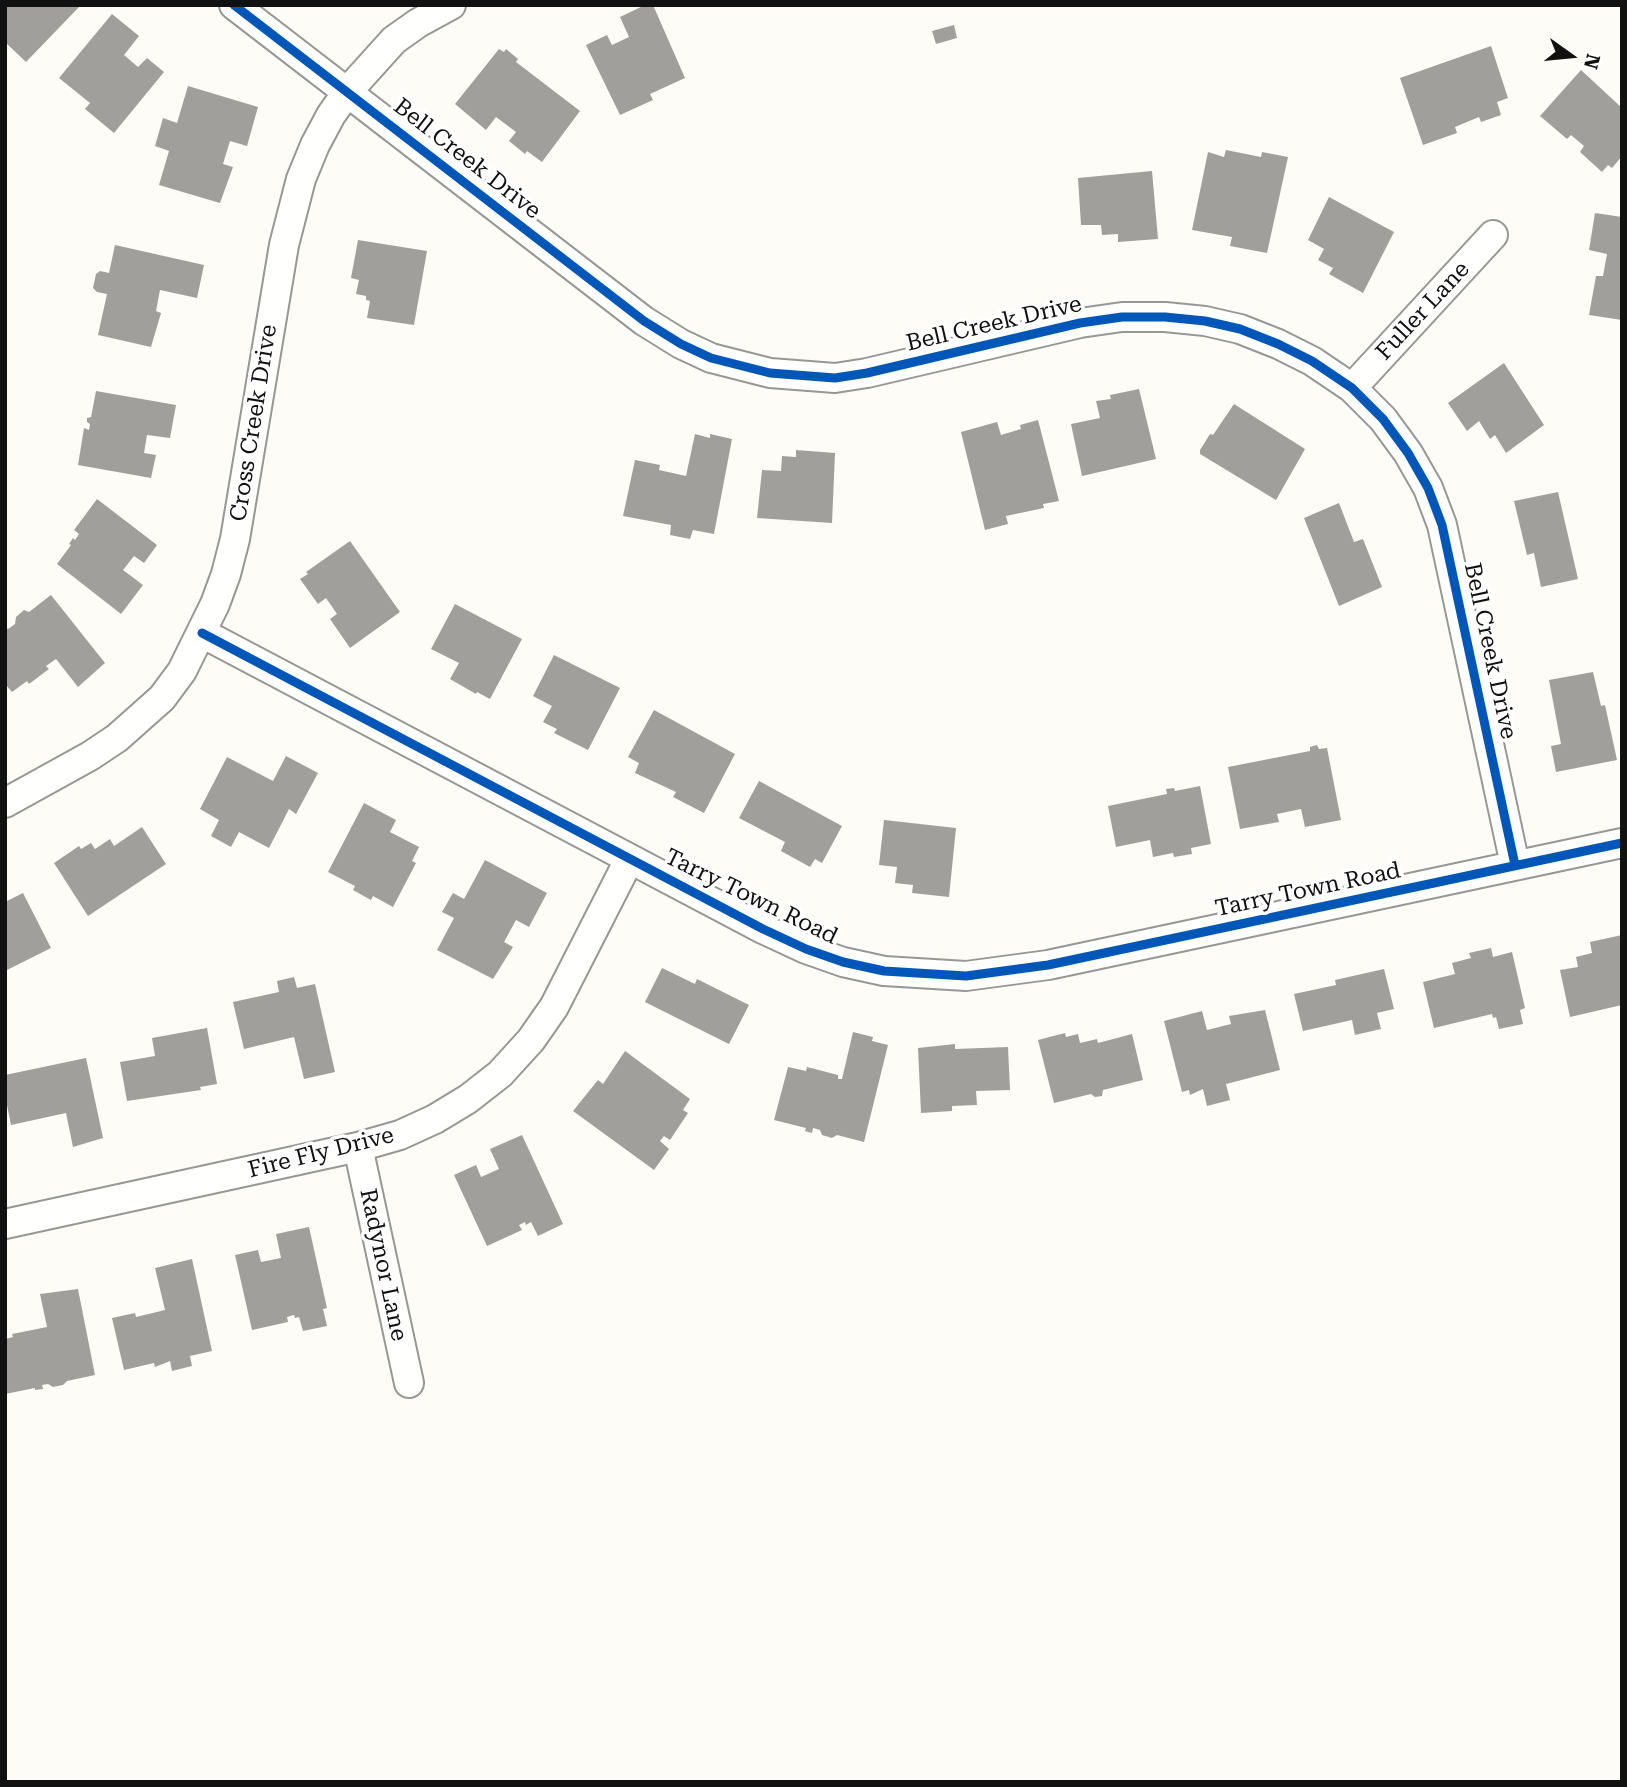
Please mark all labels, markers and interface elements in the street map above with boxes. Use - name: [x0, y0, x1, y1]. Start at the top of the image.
- north arrow: [1536, 21, 1606, 91]
- text: N: [1579, 52, 1605, 72]
- street label: Bell Creek Drive: [388, 93, 546, 225]
- street label: Fuller Lane: [1370, 256, 1476, 366]
- street label: Bell Creek Drive: [904, 290, 1084, 358]
- street label: Cross Creek Drive: [225, 323, 283, 523]
- street label: Bell Creek Drive: [1458, 560, 1522, 742]
- street label: Tarry Town Road: [660, 843, 842, 951]
- street label: Tarry Town Road: [1213, 857, 1403, 923]
- street label: Fire Fly Drive: [245, 1122, 397, 1184]
- street label: Radynor Lane: [353, 1186, 413, 1344]

